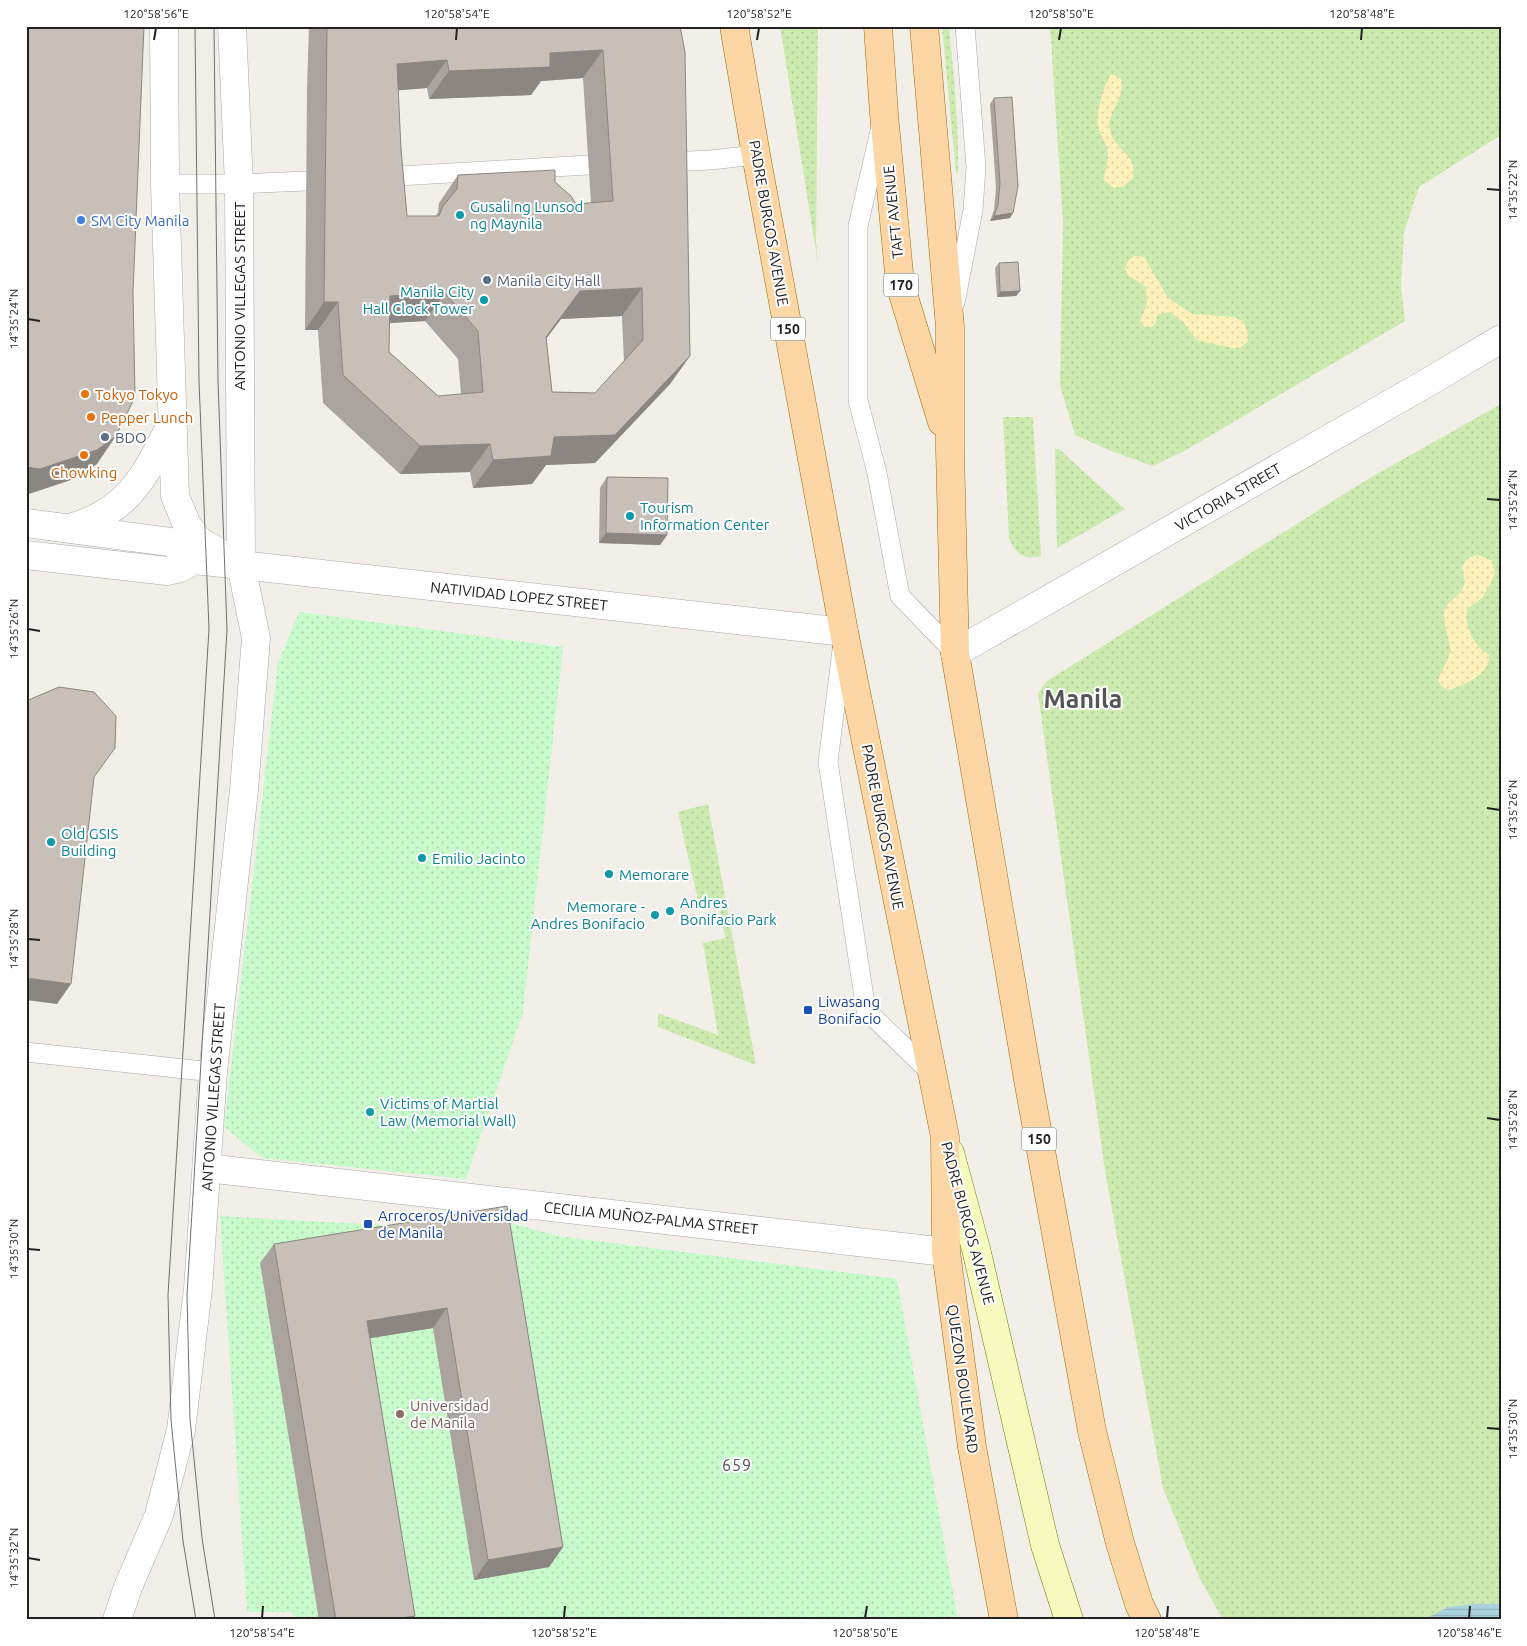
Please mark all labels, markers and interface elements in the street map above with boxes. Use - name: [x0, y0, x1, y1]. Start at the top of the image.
- text: 120°58'56"E: [123, 7, 189, 20]
- text: 120°58'54"E: [424, 7, 490, 20]
- text: 120°58'52"E: [726, 7, 792, 20]
- text: 120°58'50"E: [1028, 7, 1094, 20]
- text: 120°58'48"E: [1329, 7, 1395, 20]
- street label: PADRE BURGOS AVENUE: [746, 139, 792, 307]
- text: 14°35'22"N: [1506, 160, 1519, 220]
- street label: TAFT AVENUE: [880, 165, 906, 259]
- place label: Gusali ng Lunsod ng Maynila: [470, 198, 583, 232]
- street label: ANTONIO VILLEGAS STREET: [231, 201, 248, 390]
- marker: Gusali ng Lunsod ng Maynila: [454, 209, 466, 221]
- place label: SM City Manila: [91, 212, 189, 229]
- marker: SM City Manila: [75, 214, 87, 226]
- place label: Manila City Hall: [497, 272, 601, 289]
- marker: Manila City Hall: [481, 274, 493, 286]
- road number: 170: [884, 274, 918, 296]
- place label: Manila City Hall Clock Tower: [363, 283, 474, 317]
- text: 14°35'24"N: [7, 289, 20, 349]
- marker: Manila City Hall Clock Tower: [478, 294, 490, 306]
- road number: 150: [770, 318, 806, 340]
- place label: Tokyo Tokyo: [95, 386, 178, 403]
- marker: Tokyo Tokyo: [79, 388, 91, 400]
- place label: Pepper Lunch: [101, 409, 193, 426]
- marker: Pepper Lunch: [85, 411, 97, 423]
- place label: BDO: [115, 429, 147, 446]
- marker: BDO: [99, 431, 111, 443]
- marker: Chowking: [78, 449, 90, 461]
- street label: VICTORIA STREET: [1172, 459, 1285, 534]
- place label: Chowking: [51, 464, 117, 481]
- text: 14°35'24"N: [1506, 470, 1519, 530]
- place label: Tourism Information Center: [640, 499, 770, 533]
- marker: Tourism Information Center: [624, 510, 636, 522]
- street label: NATIVIDAD LOPEZ STREET: [429, 578, 609, 614]
- text: 14°35'26"N: [7, 599, 20, 659]
- district label: Manila: [1044, 685, 1122, 713]
- street label: PADRE BURGOS AVENUE: [859, 743, 907, 911]
- text: 14°35'26"N: [1506, 780, 1519, 840]
- place label: Old GSIS Building: [61, 825, 118, 859]
- marker: Old GSIS Building: [45, 836, 57, 848]
- place label: Emilio Jacinto: [432, 850, 526, 867]
- marker: Emilio Jacinto: [416, 852, 428, 864]
- place label: Memorare: [619, 866, 689, 883]
- marker: Memorare: [603, 868, 615, 880]
- place label: Andres Bonifacio Park: [680, 894, 777, 928]
- place label: Memorare - Andres Bonifacio: [531, 898, 645, 932]
- marker: Andres Bonifacio Park: [664, 905, 676, 917]
- text: 14°35'28"N: [7, 909, 20, 969]
- marker: Memorare - Andres Bonifacio: [649, 909, 661, 921]
- place label: Liwasang Bonifacio: [818, 993, 881, 1027]
- street label: ANTONIO VILLEGAS STREET: [198, 1002, 228, 1192]
- marker: Liwasang Bonifacio: [802, 1004, 814, 1016]
- text: 14°35'28"N: [1506, 1090, 1519, 1150]
- place label: Victims of Martial Law (Memorial Wall): [380, 1095, 516, 1129]
- marker: Victims of Martial Law (Memorial Wall): [364, 1106, 376, 1118]
- road number: 150: [1022, 1128, 1056, 1150]
- street label: PADRE BURGOS AVENUE: [938, 1140, 998, 1306]
- street label: CECILIA MUÑOZ-PALMA STREET: [543, 1198, 760, 1238]
- place label: Arroceros/Universidad de Manila: [378, 1207, 529, 1241]
- marker: Arroceros/Universidad de Manila: [362, 1218, 374, 1230]
- text: 14°35'30"N: [7, 1219, 20, 1279]
- street label: QUEZON BOULEVARD: [944, 1303, 982, 1455]
- place label: Universidad de Manila: [410, 1397, 489, 1431]
- text: 14°35'30"N: [1506, 1399, 1519, 1459]
- marker: Universidad de Manila: [394, 1408, 406, 1420]
- district label: 659: [722, 1456, 752, 1474]
- text: 14°35'32"N: [7, 1528, 20, 1588]
- text: 120°58'54"E: [229, 1626, 295, 1639]
- text: 120°58'52"E: [531, 1626, 597, 1639]
- text: 120°58'50"E: [832, 1626, 898, 1639]
- text: 120°58'48"E: [1134, 1626, 1200, 1639]
- text: 120°58'46"E: [1436, 1626, 1502, 1639]

